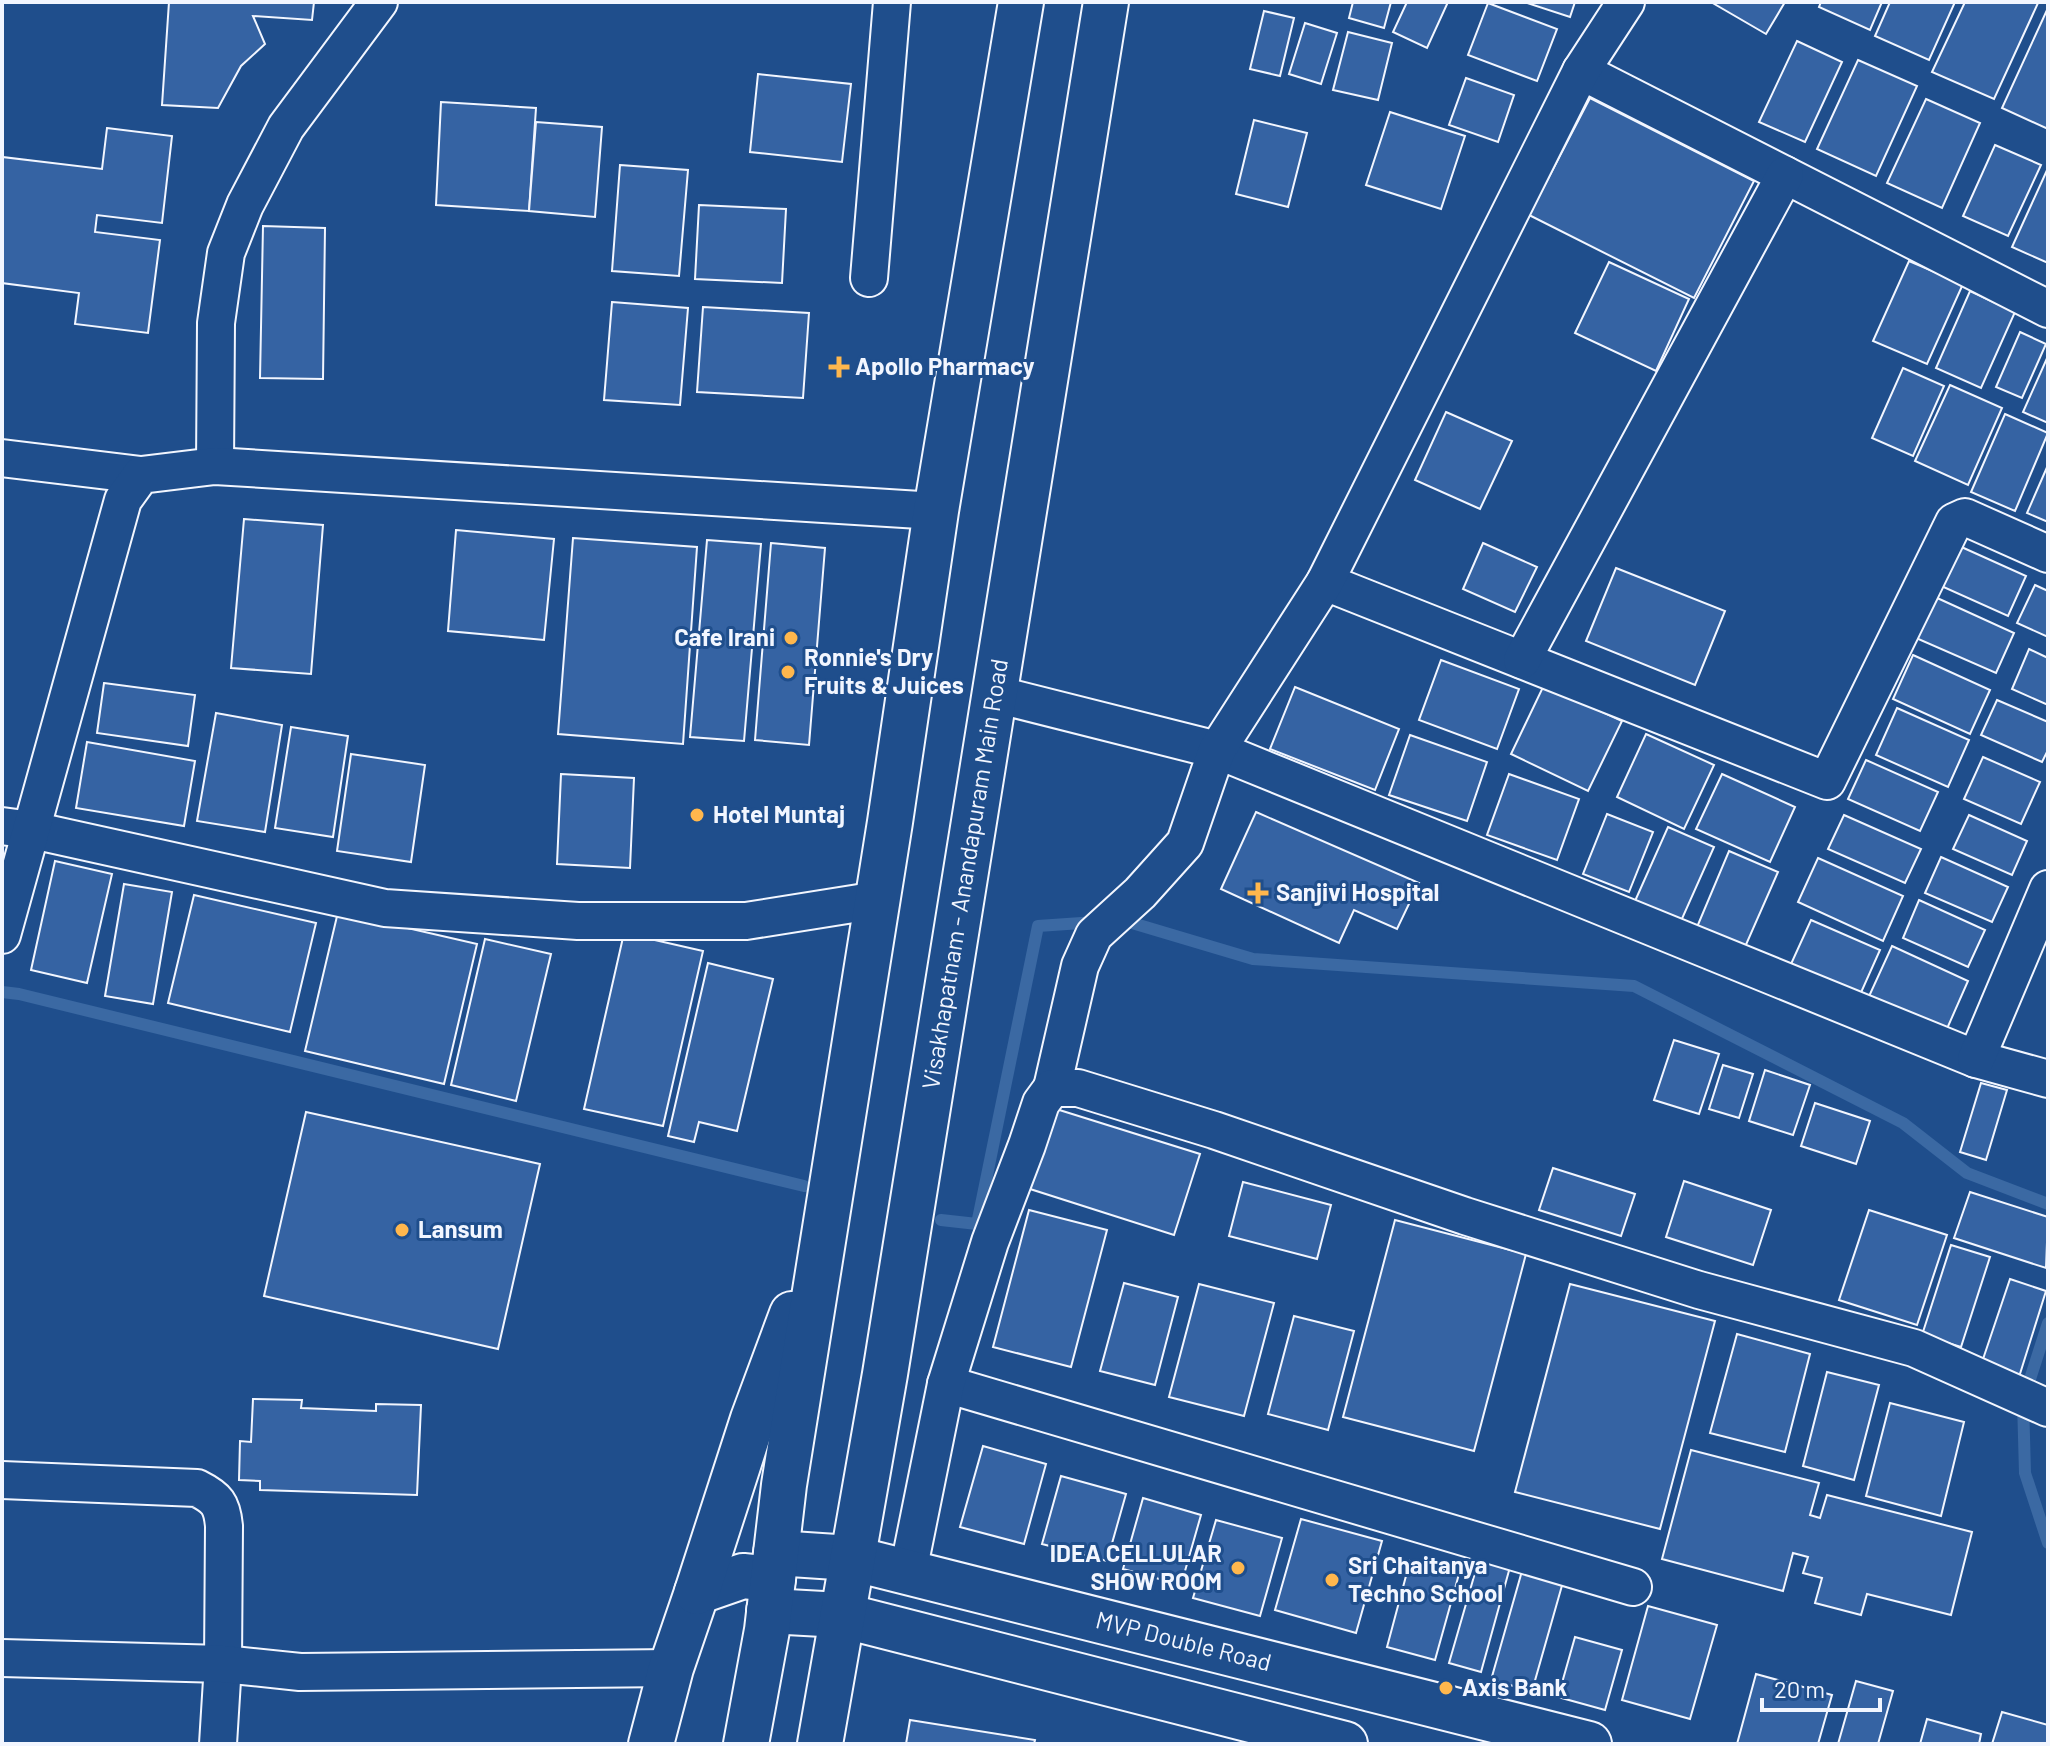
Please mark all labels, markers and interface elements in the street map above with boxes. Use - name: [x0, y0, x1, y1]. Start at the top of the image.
- place label: Apollo Pharmacy: [855, 351, 1035, 380]
- marker: Apollo Pharmacy: [830, 358, 848, 376]
- place label: Cafe Irani: [674, 622, 775, 651]
- marker: Cafe Irani: [782, 629, 800, 647]
- place label: Ronnie's Dry Fruits & Juices: [804, 642, 964, 699]
- street label: Visakhapatnam - Anandapuram Main Road: [915, 656, 1013, 1091]
- marker: Ronnie's Dry Fruits & Juices: [779, 663, 797, 681]
- place label: Hotel Muntaj: [713, 799, 845, 828]
- marker: Hotel Muntaj: [688, 806, 706, 824]
- place label: Sanjivi Hospital: [1276, 877, 1439, 906]
- marker: Sanjivi Hospital: [1247, 882, 1269, 904]
- place label: Lansum: [418, 1214, 503, 1243]
- marker: Lansum: [393, 1221, 411, 1239]
- place label: IDEA CELLULAR SHOW ROOM: [1050, 1538, 1222, 1595]
- place label: Sri Chaitanya Techno School: [1348, 1550, 1503, 1607]
- marker: IDEA CELLULAR SHOW ROOM: [1229, 1559, 1247, 1577]
- marker: Sri Chaitanya Techno School: [1323, 1571, 1341, 1589]
- street label: MVP Double Road: [1093, 1604, 1275, 1676]
- scale bar: [1762, 1662, 1880, 1712]
- place label: Axis Bank: [1462, 1672, 1568, 1701]
- text: 20 m: [1774, 1674, 1825, 1703]
- marker: Axis Bank: [1437, 1679, 1455, 1697]

